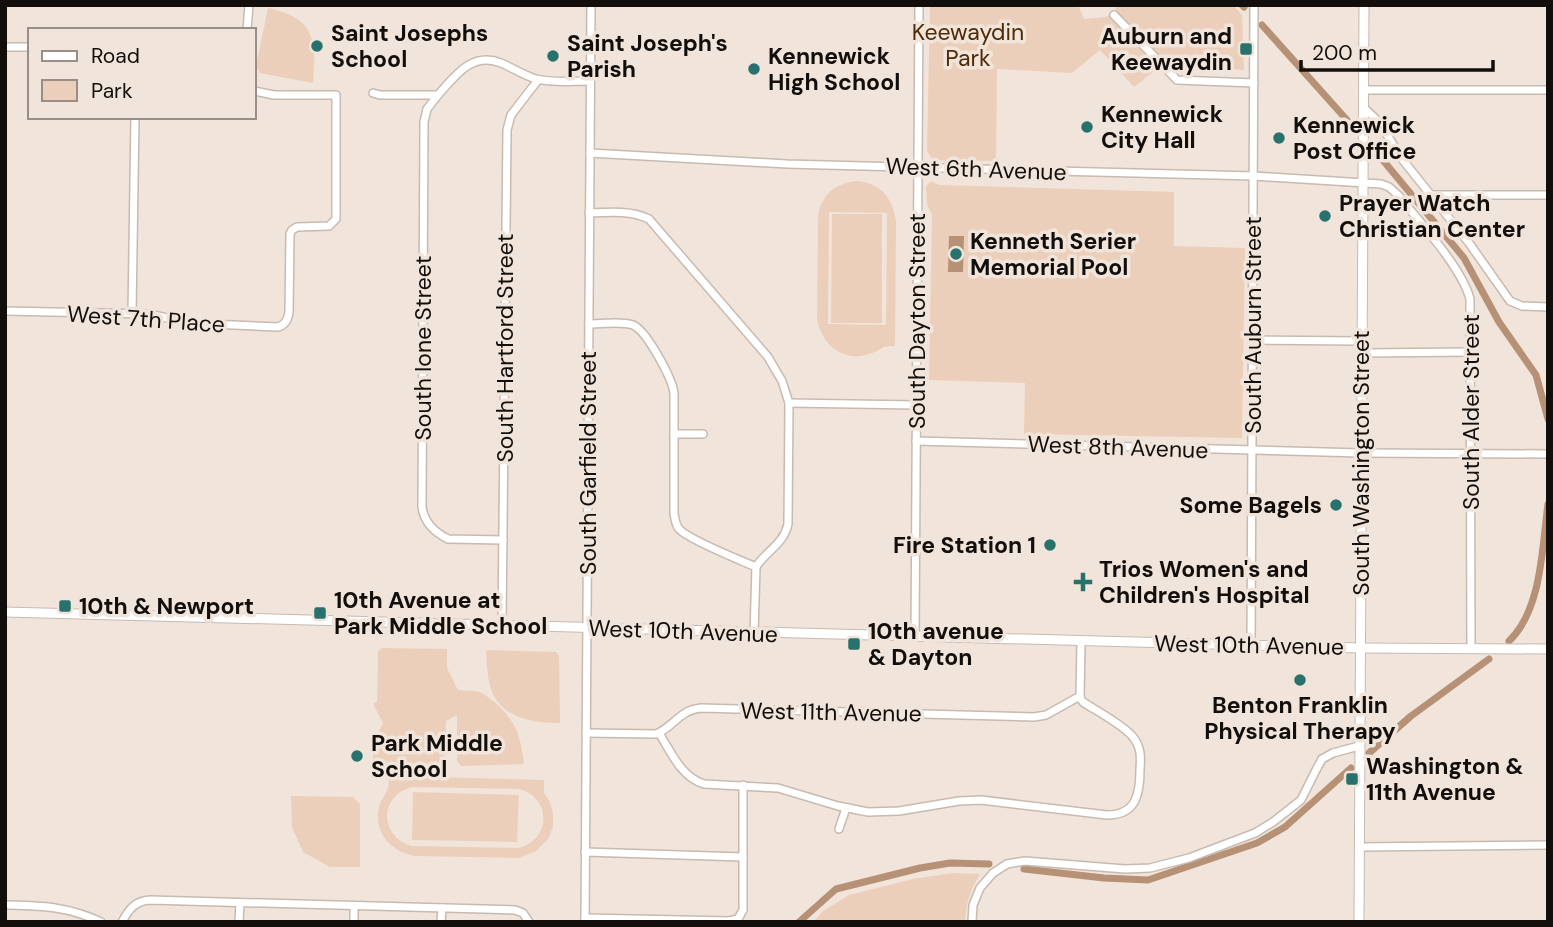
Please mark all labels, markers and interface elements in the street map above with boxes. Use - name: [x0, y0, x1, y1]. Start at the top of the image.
- park label: Keewaydin Park: [912, 17, 1024, 73]
- place label: Saint Josephs School: [331, 18, 488, 74]
- place label: Auburn and Keewaydin: [1101, 21, 1232, 77]
- legend: [28, 28, 256, 119]
- place label: Saint Joseph's Parish: [567, 28, 728, 84]
- scale bar: [1301, 28, 1494, 72]
- marker: Saint Josephs School: [309, 38, 325, 54]
- text: 200 m: [1312, 39, 1377, 67]
- place label: Kennewick High School: [768, 41, 900, 97]
- marker: Auburn and Keewaydin: [1238, 41, 1254, 57]
- text: Road: [91, 42, 140, 70]
- marker: Saint Joseph's Parish: [545, 48, 561, 64]
- marker: Kennewick High School: [746, 61, 762, 77]
- text: Park: [91, 77, 133, 105]
- place label: Kennewick City Hall: [1101, 99, 1223, 155]
- place label: Kennewick Post Office: [1293, 110, 1416, 166]
- marker: Kennewick City Hall: [1079, 119, 1095, 135]
- marker: Kennewick Post Office: [1271, 130, 1287, 146]
- street label: West 6th Avenue: [885, 151, 1067, 187]
- place label: Prayer Watch Christian Center: [1339, 188, 1525, 244]
- marker: Prayer Watch Christian Center: [1317, 208, 1333, 224]
- street label: South Dayton Street: [902, 213, 932, 429]
- street label: South Auburn Street: [1238, 216, 1268, 434]
- place label: Kenneth Serier Memorial Pool: [970, 226, 1136, 282]
- street label: South Hartford Street: [490, 233, 520, 463]
- marker: Kenneth Serier Memorial Pool: [948, 246, 964, 262]
- street label: South Ione Street: [408, 255, 438, 441]
- street label: West 7th Place: [66, 299, 226, 339]
- street label: South Alder Street: [1456, 314, 1486, 510]
- street label: South Washington Street: [1346, 330, 1376, 596]
- street label: South Garfield Street: [573, 351, 603, 575]
- street label: West 8th Avenue: [1027, 429, 1209, 465]
- place label: Some Bagels: [1180, 490, 1322, 520]
- marker: Some Bagels: [1328, 497, 1344, 513]
- place label: Fire Station 1: [893, 530, 1036, 560]
- marker: Fire Station 1: [1042, 537, 1058, 553]
- place label: Trios Women's and Children's Hospital: [1099, 554, 1310, 610]
- marker: Trios Women's and Children's Hospital: [1073, 572, 1093, 592]
- place label: 10th Avenue at Park Middle School: [334, 585, 547, 641]
- place label: 10th & Newport: [79, 591, 254, 621]
- marker: 10th & Newport: [57, 598, 73, 614]
- marker: 10th Avenue at Park Middle School: [312, 605, 328, 621]
- street label: West 10th Avenue: [588, 613, 778, 649]
- place label: 10th avenue & Dayton: [868, 616, 1004, 672]
- street label: West 10th Avenue: [1154, 628, 1344, 662]
- marker: 10th avenue & Dayton: [846, 636, 862, 652]
- marker: Benton Franklin Physical Therapy: [1292, 672, 1308, 688]
- place label: Benton Franklin Physical Therapy: [1204, 690, 1396, 746]
- street label: West 11th Avenue: [740, 695, 922, 729]
- place label: Park Middle School: [371, 728, 503, 784]
- marker: Park Middle School: [349, 748, 365, 764]
- place label: Washington & 11th Avenue: [1366, 751, 1523, 807]
- marker: Washington & 11th Avenue: [1344, 771, 1360, 787]

